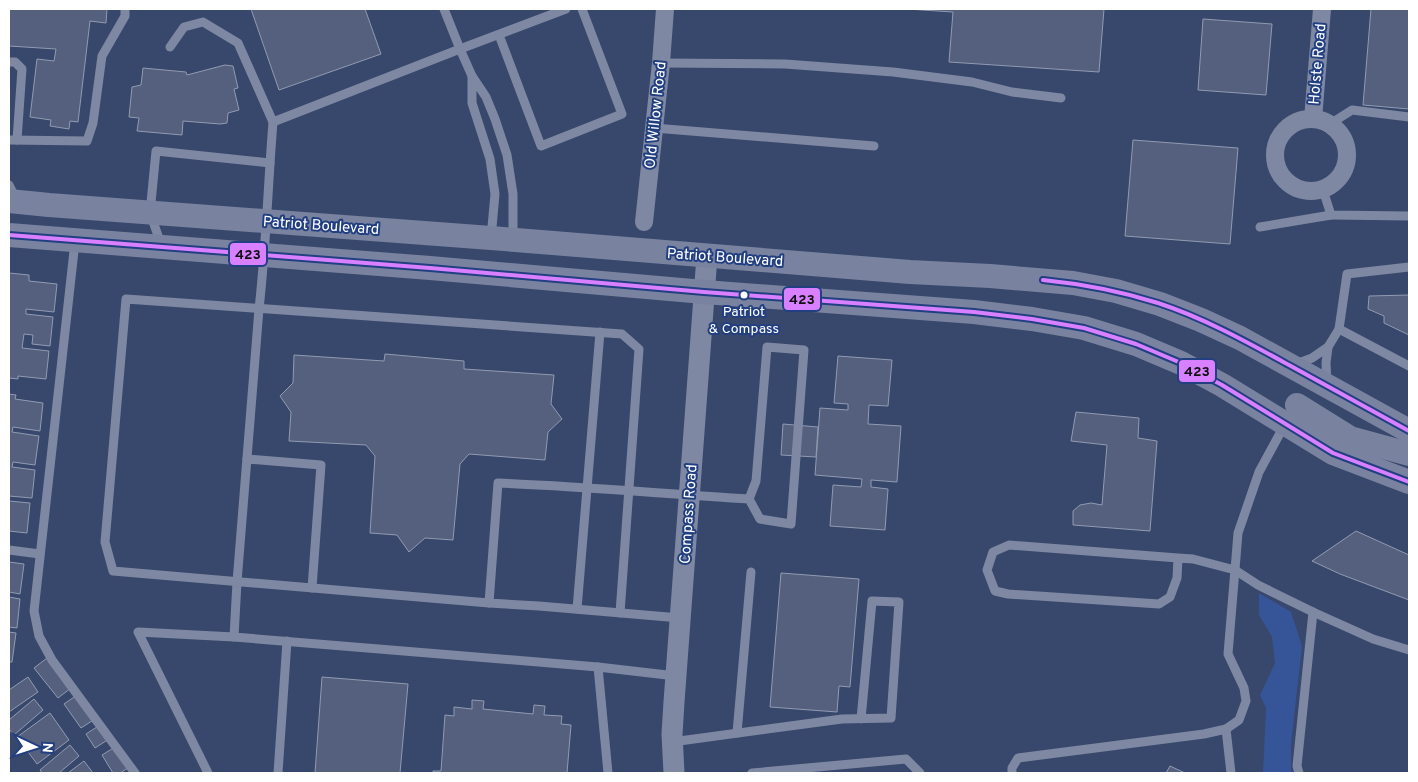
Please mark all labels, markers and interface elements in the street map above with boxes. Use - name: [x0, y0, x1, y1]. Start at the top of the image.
- street label: Holste Road: [1305, 23, 1332, 106]
- street label: Old Willow Road: [641, 60, 672, 170]
- street label: Patriot Boulevard: [262, 213, 380, 240]
- line badge: 423: [229, 242, 267, 266]
- street label: Patriot Boulevard: [666, 245, 784, 272]
- text: 423: [235, 247, 261, 264]
- line badge: 423: [783, 287, 821, 311]
- marker: Patriot & Compass: [739, 290, 749, 300]
- text: 423: [789, 292, 815, 309]
- place label: Patriot & Compass: [709, 304, 779, 338]
- line badge: 423: [1178, 359, 1216, 383]
- text: 423: [1184, 364, 1210, 381]
- street label: Compass Road: [677, 464, 702, 565]
- north arrow: [10, 722, 60, 772]
- text: N: [38, 742, 55, 753]

